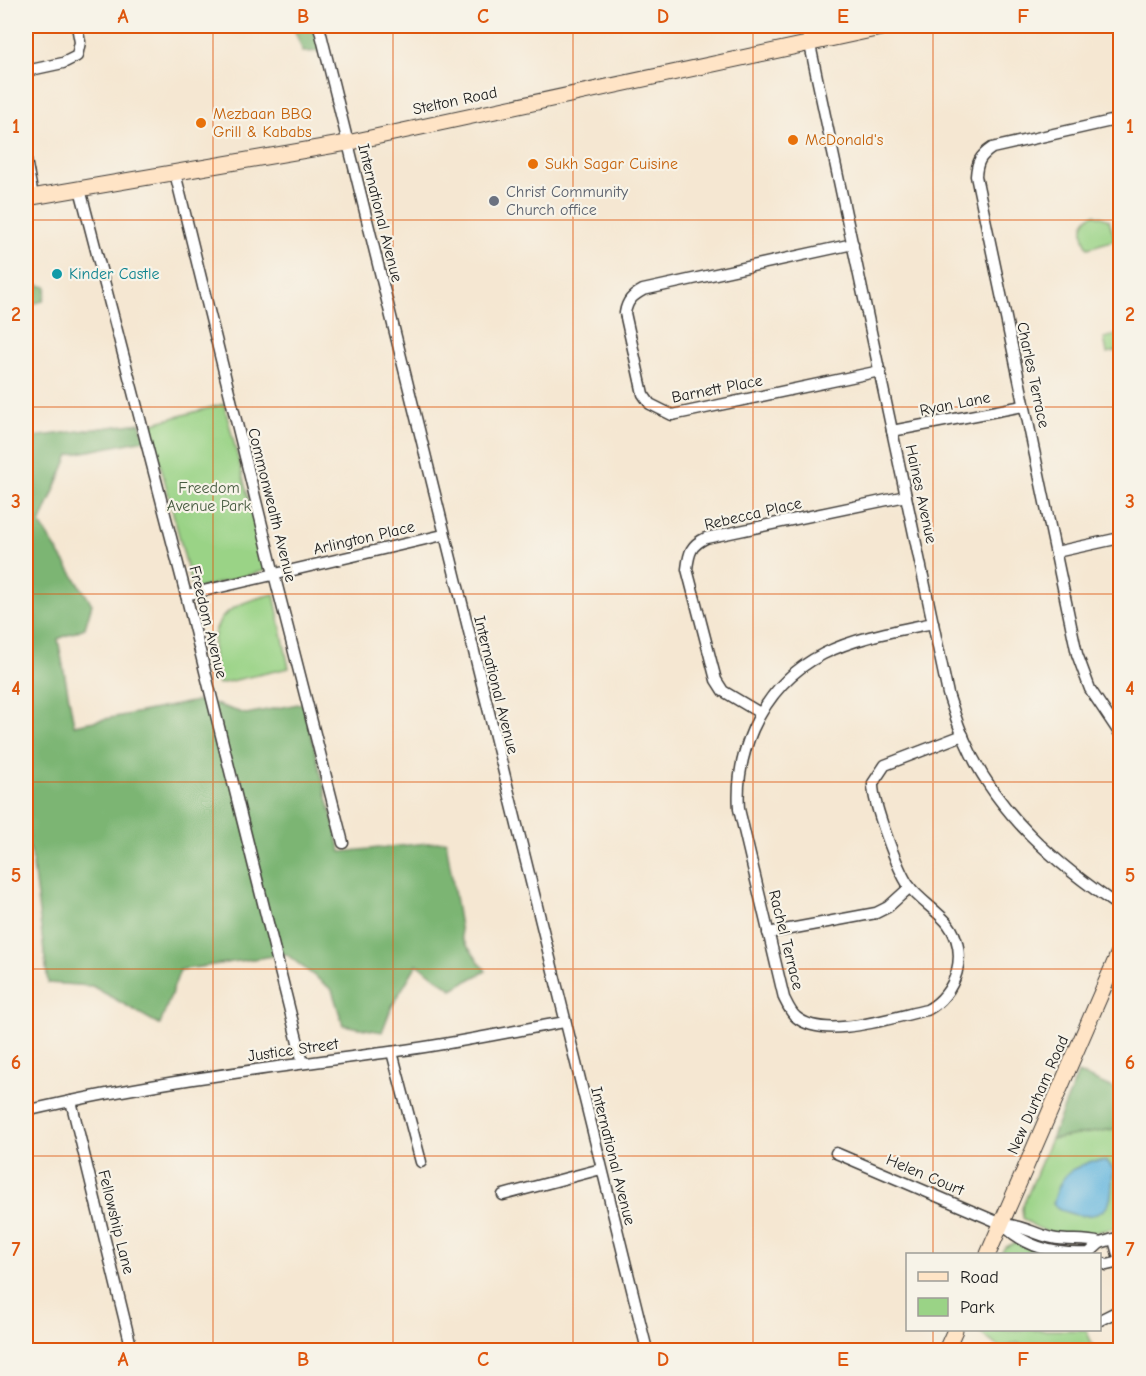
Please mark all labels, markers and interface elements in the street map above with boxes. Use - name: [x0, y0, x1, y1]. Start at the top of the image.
- text: A: [117, 5, 129, 28]
- text: B: [297, 5, 309, 28]
- text: C: [477, 5, 489, 28]
- text: D: [657, 5, 669, 28]
- text: E: [837, 5, 849, 28]
- text: F: [1017, 5, 1029, 28]
- street label: Stelton Road: [411, 83, 499, 119]
- place label: Mezbaan BBQ Grill & Kababs: [213, 105, 312, 141]
- text: 1: [12, 115, 20, 138]
- text: 1: [1126, 115, 1134, 138]
- marker: Mezbaan BBQ Grill & Kababs: [194, 116, 208, 130]
- place label: McDonald's: [805, 131, 884, 149]
- marker: McDonald's: [786, 133, 800, 147]
- street label: International Avenue: [354, 142, 406, 284]
- place label: Sukh Sagar Cuisine: [545, 155, 678, 173]
- marker: Sukh Sagar Cuisine: [526, 157, 540, 171]
- place label: Christ Community Church office: [506, 183, 629, 219]
- marker: Christ Community Church office: [487, 194, 501, 208]
- place label: Kinder Castle: [69, 265, 159, 283]
- marker: Kinder Castle: [50, 267, 64, 281]
- text: 2: [11, 303, 21, 326]
- text: 2: [1125, 303, 1135, 326]
- street label: Charles Terrace: [1013, 320, 1053, 430]
- street label: Barnett Place: [670, 371, 764, 407]
- street label: Ryan Lane: [918, 388, 992, 420]
- street label: Commonwealth Avenue: [244, 426, 300, 584]
- street label: Haines Avenue: [902, 443, 940, 545]
- park label: Freedom Avenue Park: [167, 479, 252, 515]
- text: 3: [11, 490, 21, 513]
- text: 3: [1125, 490, 1135, 513]
- street label: Rebecca Place: [703, 494, 803, 534]
- street label: Arlington Place: [312, 518, 416, 558]
- street label: Freedom Avenue: [185, 564, 231, 680]
- street label: International Avenue: [470, 614, 522, 756]
- text: 4: [11, 677, 21, 700]
- text: 4: [1125, 677, 1135, 700]
- text: 5: [11, 864, 21, 887]
- text: 5: [1125, 864, 1135, 887]
- street label: Rachel Terrace: [765, 888, 807, 992]
- street label: New Durham Road: [1004, 1033, 1072, 1157]
- street label: Justice Street: [246, 1035, 340, 1065]
- text: 6: [11, 1051, 21, 1074]
- text: 6: [1125, 1051, 1135, 1074]
- street label: International Avenue: [587, 1085, 639, 1227]
- street label: Helen Court: [883, 1151, 967, 1200]
- street label: Fellowship Lane: [94, 1168, 138, 1276]
- text: 7: [12, 1238, 21, 1261]
- text: 7: [1126, 1238, 1135, 1261]
- legend: [906, 1253, 1101, 1331]
- text: Road: [960, 1267, 999, 1288]
- text: Park: [960, 1297, 995, 1318]
- text: A: [117, 1348, 129, 1371]
- text: B: [297, 1348, 309, 1371]
- text: C: [477, 1348, 489, 1371]
- text: D: [657, 1348, 669, 1371]
- text: E: [837, 1348, 849, 1371]
- text: F: [1017, 1348, 1029, 1371]

